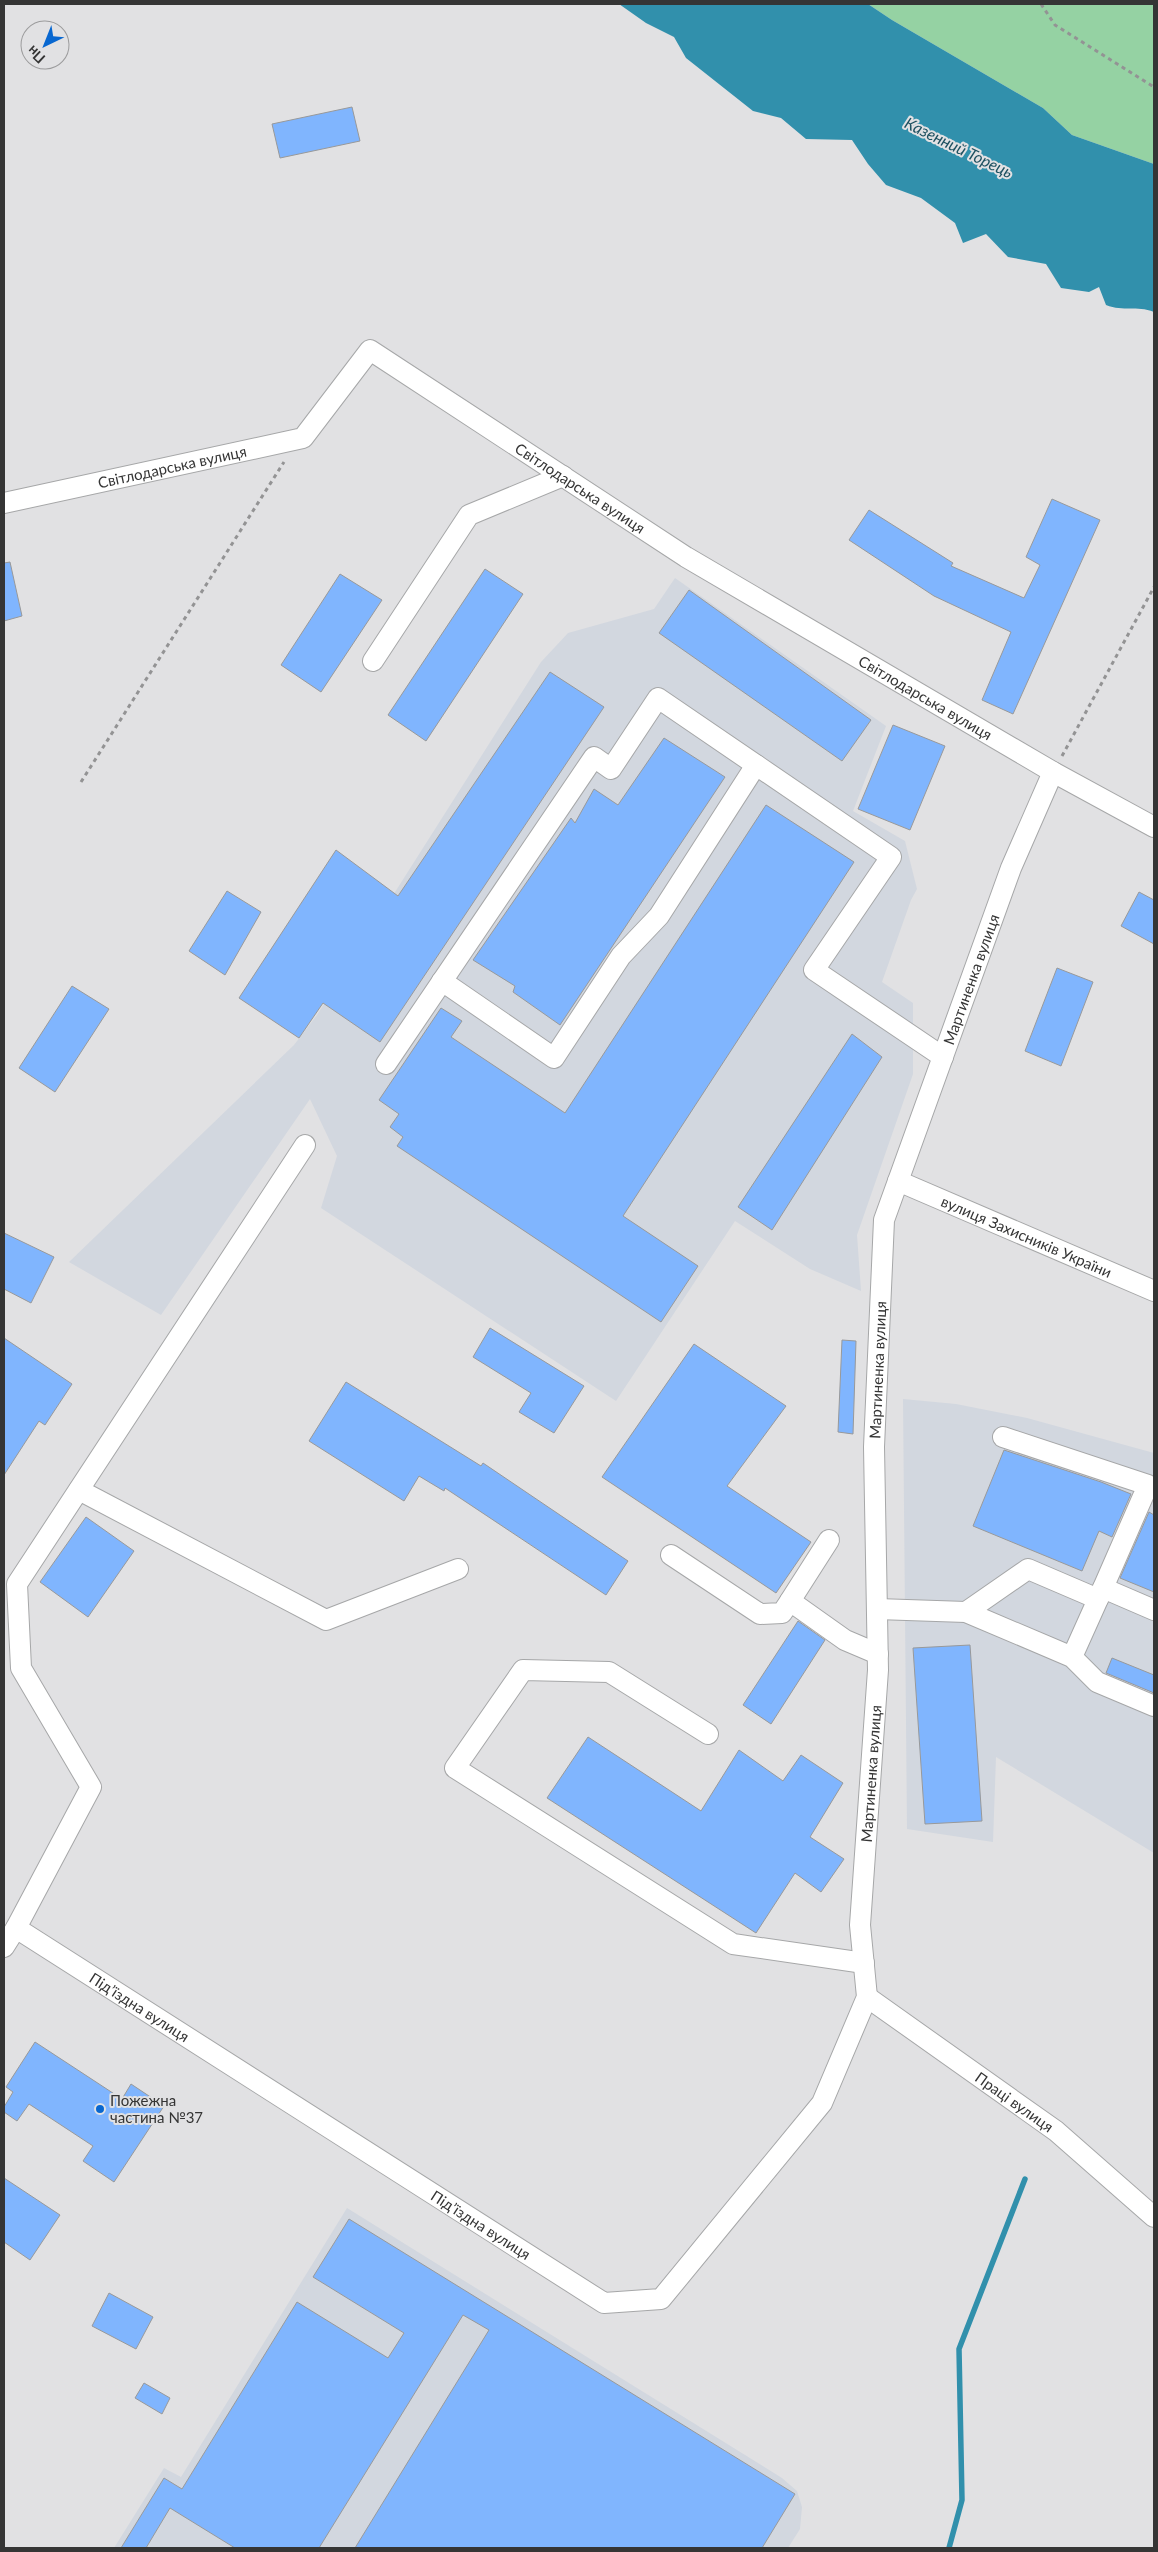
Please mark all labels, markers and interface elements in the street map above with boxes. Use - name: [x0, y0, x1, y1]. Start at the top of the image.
- north arrow: [20, 20, 70, 70]
- text: Пн: [23, 42, 48, 67]
- water label: Казенний Торець: [902, 113, 1016, 181]
- street label: Світлодарська вулиця: [512, 439, 649, 537]
- street label: Світлодарська вулиця: [96, 442, 248, 491]
- street label: Світлодарська вулиця: [856, 651, 996, 743]
- street label: Мартиненка вулиця: [939, 911, 1003, 1047]
- street label: вулиця Захисників України: [939, 1192, 1115, 1281]
- street label: Мартиненка вулиця: [865, 1301, 889, 1439]
- street label: Мартиненка вулиця: [857, 1704, 885, 1843]
- street label: Під’їздна вулиця: [86, 1968, 193, 2045]
- street label: Праці вулиця: [972, 2068, 1057, 2135]
- place label: Пожежна частина №37: [110, 2091, 203, 2126]
- marker: Пожежна частина №37: [94, 2103, 106, 2115]
- street label: Під’їздна вулиця: [428, 2186, 534, 2263]

